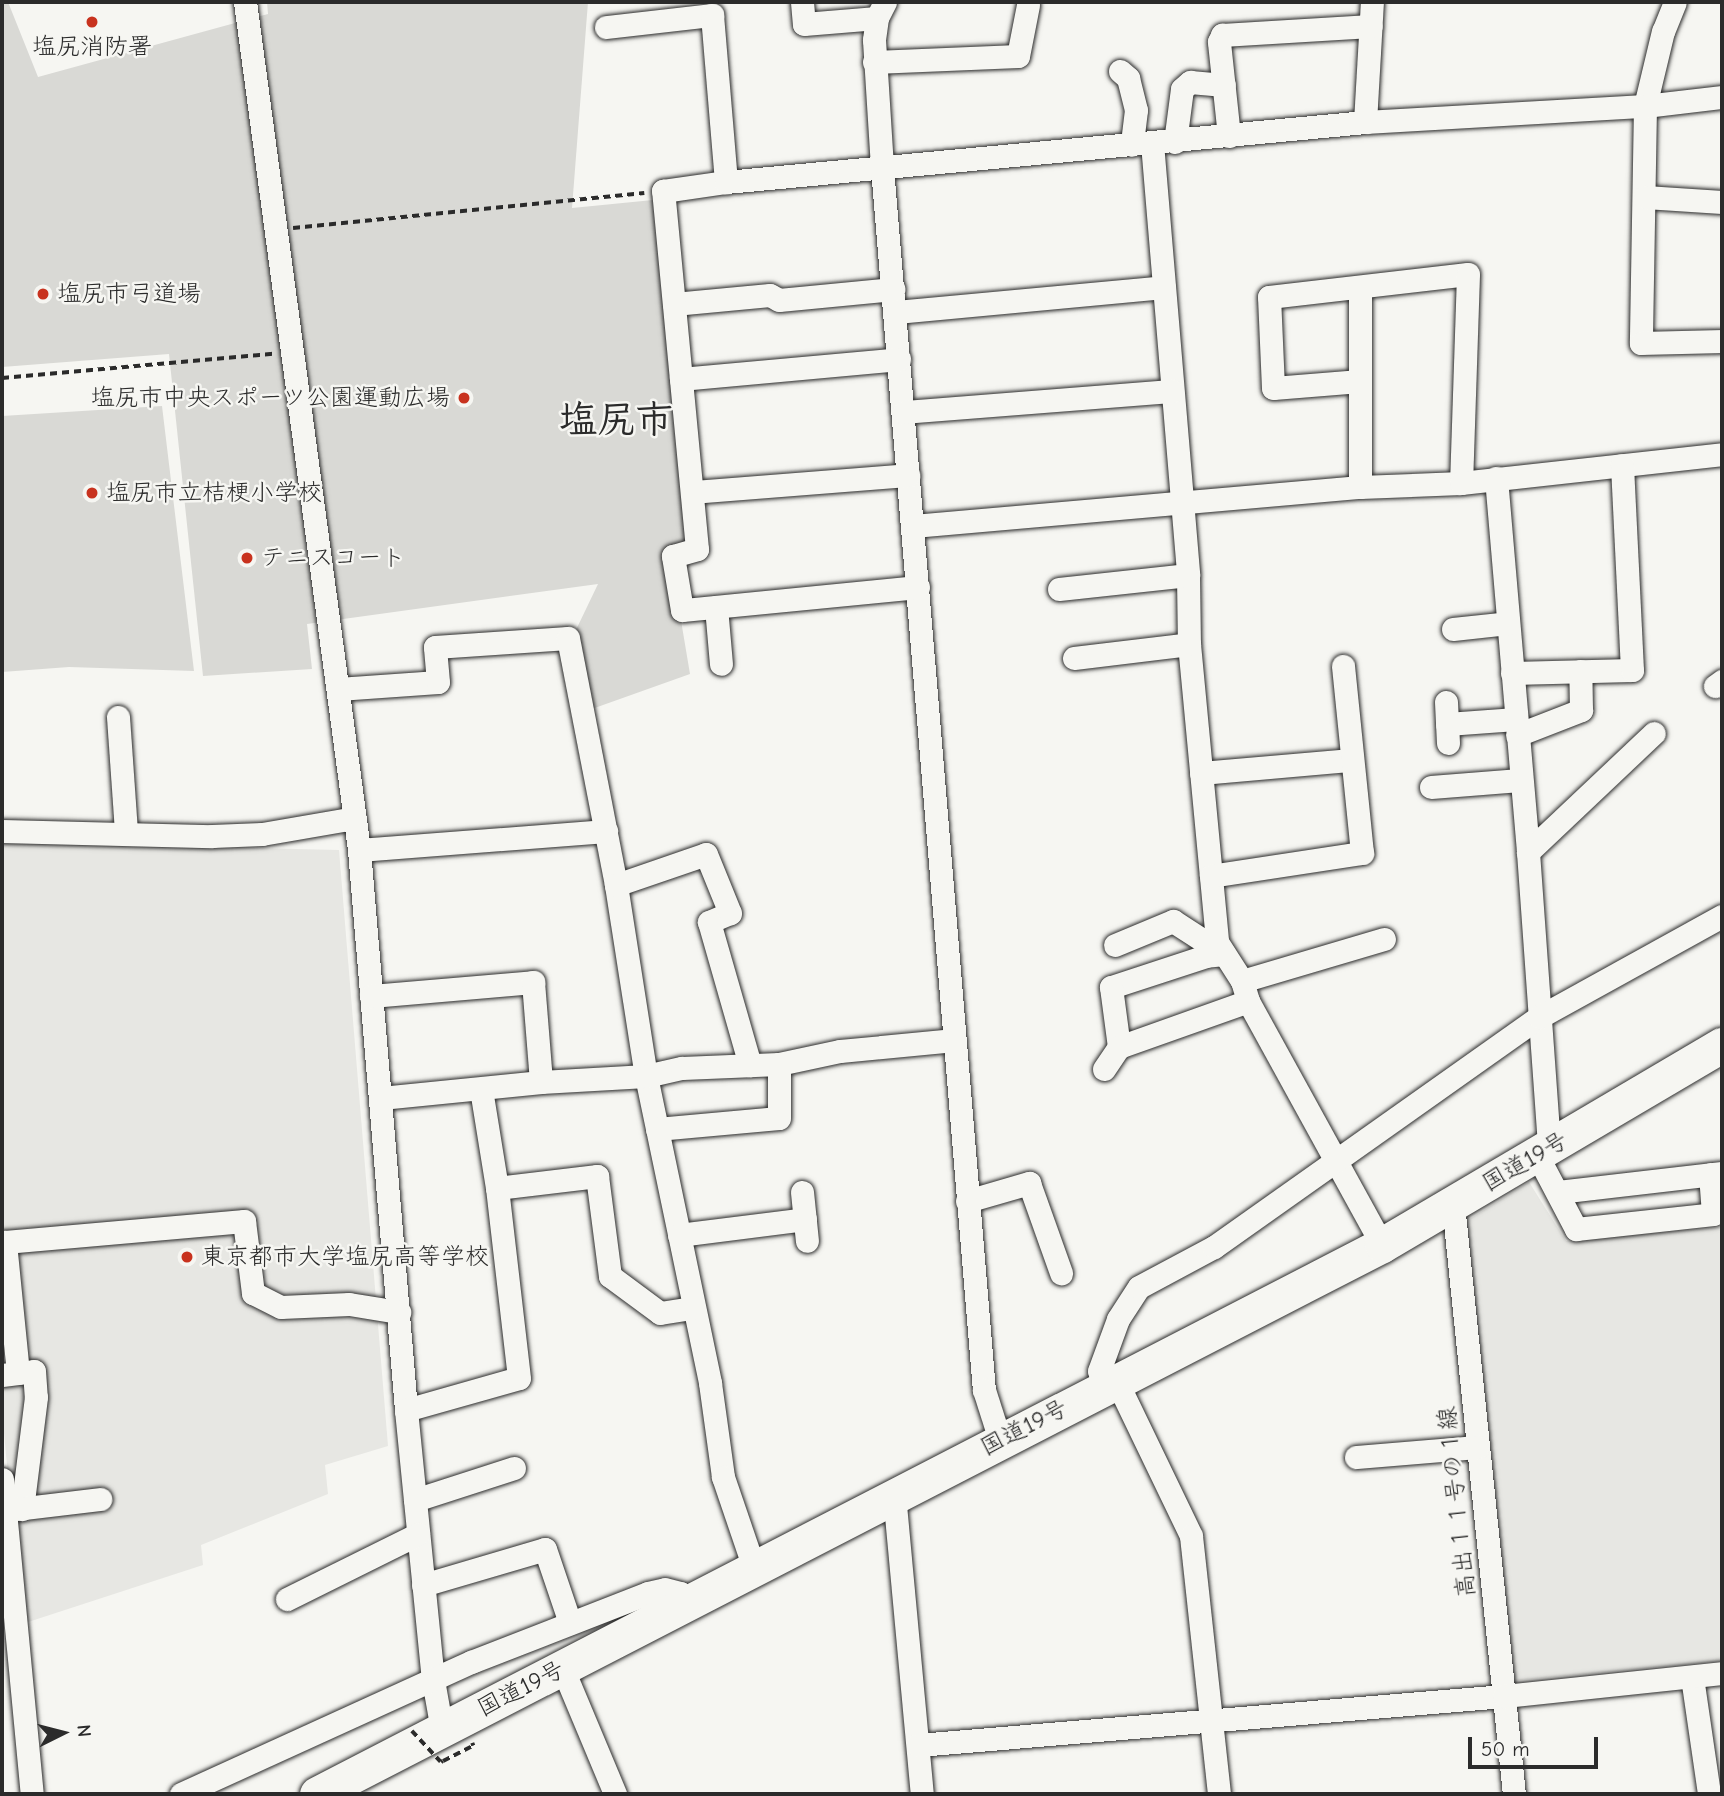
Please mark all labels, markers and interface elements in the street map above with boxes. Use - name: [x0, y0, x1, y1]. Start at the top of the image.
- marker: 塩尻消防署: [84, 14, 100, 30]
- place label: 塩尻消防署: [32, 33, 152, 61]
- place label: 塩尻市弓道場: [57, 280, 201, 308]
- marker: 塩尻市弓道場: [35, 286, 51, 302]
- place label: 塩尻市中央スポーツ公園運動広場: [90, 384, 450, 412]
- marker: 塩尻市中央スポーツ公園運動広場: [456, 390, 472, 406]
- district label: 塩尻市: [559, 398, 673, 444]
- place label: 塩尻市立桔梗小学校: [106, 479, 322, 507]
- marker: 塩尻市立桔梗小学校: [84, 485, 100, 501]
- place label: テニスコート: [261, 544, 405, 572]
- marker: テニスコート: [239, 550, 255, 566]
- street label: 国道19号: [1477, 1126, 1573, 1198]
- place label: 東京都市大学塩尻高等学校: [201, 1243, 489, 1271]
- marker: 東京都市大学塩尻高等学校: [179, 1249, 195, 1265]
- street label: 国道19号: [975, 1394, 1073, 1462]
- street label: 高出１１号の１線: [1433, 1405, 1481, 1599]
- street label: 国道19号: [472, 1655, 570, 1723]
- north arrow: [28, 1698, 98, 1768]
- scale bar: [1472, 1722, 1602, 1766]
- text: N: [72, 1723, 95, 1738]
- text: 50 m: [1481, 1737, 1530, 1761]

